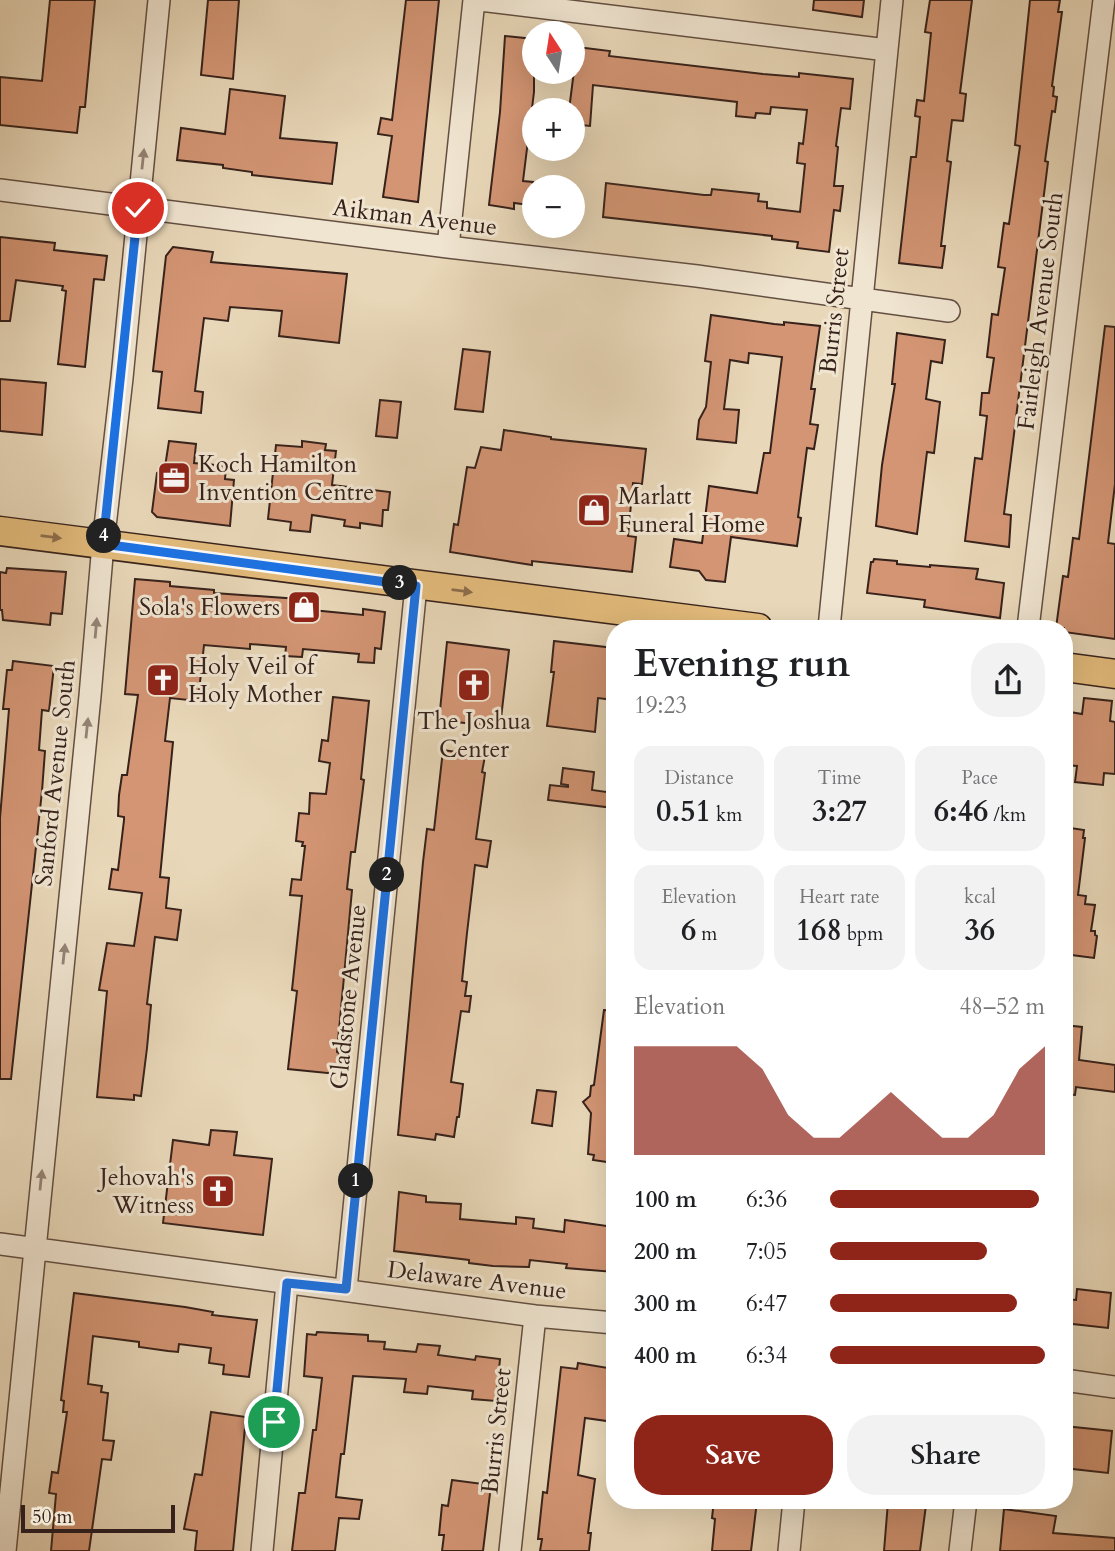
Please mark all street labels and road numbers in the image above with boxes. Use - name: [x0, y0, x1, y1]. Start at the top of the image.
- street label: Fairleigh Avenue South: [1010, 190, 1071, 432]
- street label: Aikman Avenue: [331, 191, 499, 244]
- street label: Burris Street: [812, 246, 858, 375]
- street label: Sanford Avenue South: [27, 658, 84, 888]
- street label: Gladstone Avenue: [322, 903, 375, 1091]
- street label: Delaware Avenue: [385, 1253, 568, 1308]
- street label: Burris Street: [474, 1366, 520, 1495]

